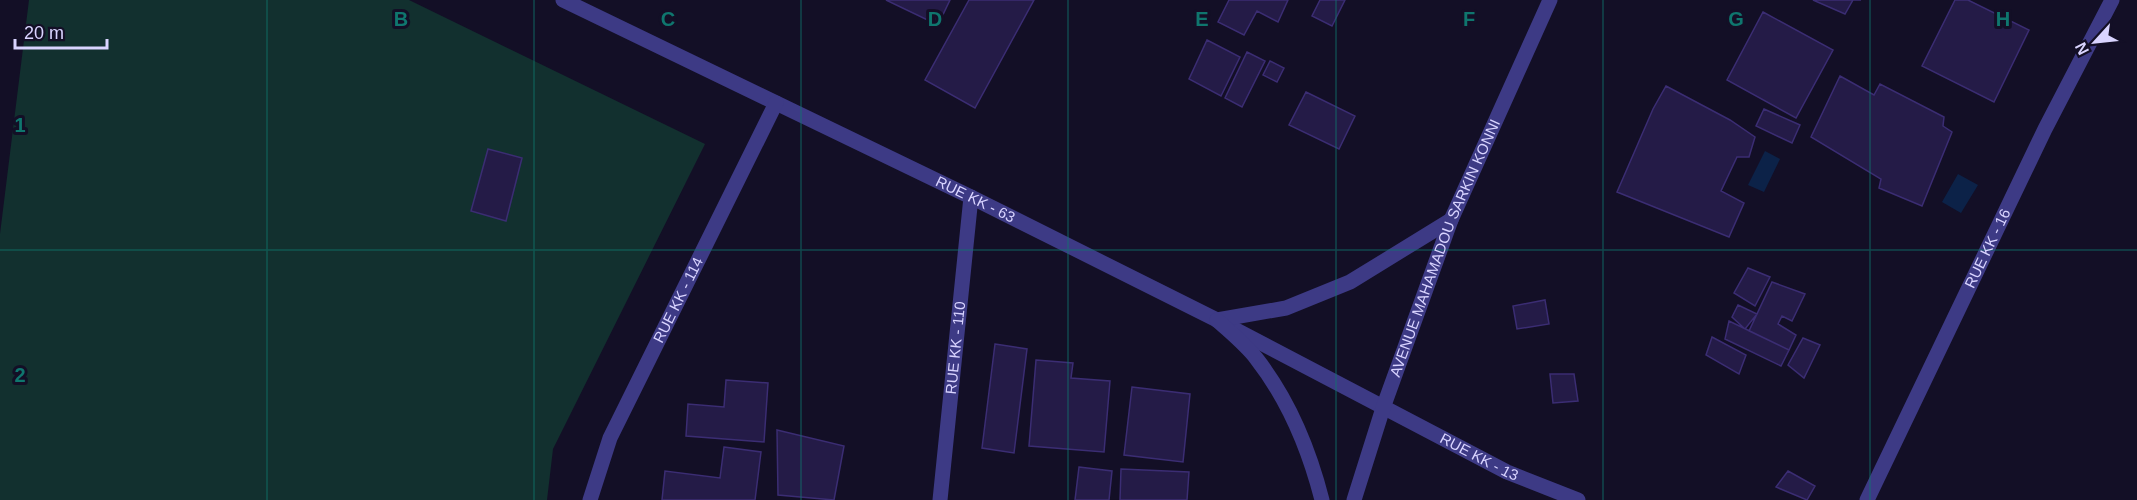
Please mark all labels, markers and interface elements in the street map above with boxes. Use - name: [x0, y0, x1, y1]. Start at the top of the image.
- text: B: [394, 8, 408, 30]
- text: C: [661, 8, 675, 30]
- text: D: [928, 8, 942, 30]
- text: E: [1195, 8, 1209, 30]
- text: F: [1463, 8, 1475, 30]
- text: G: [1728, 8, 1744, 30]
- text: H: [1996, 8, 2010, 30]
- scale bar: [15, 12, 106, 50]
- north arrow: [2065, 12, 2125, 72]
- text: 20 m: [24, 23, 64, 43]
- text: N: [2072, 40, 2092, 58]
- text: 1: [14, 114, 26, 136]
- street label: AVENUE MAHAMADOU SARKIN KONNI: [1386, 116, 1503, 379]
- street label: RUE KK - 63: [933, 172, 1018, 226]
- street label: RUE KK - 16: [1961, 206, 2013, 291]
- street label: RUE KK - 114: [650, 254, 706, 345]
- street label: RUE KK - 110: [942, 301, 968, 395]
- text: 2: [14, 364, 26, 386]
- street label: RUE KK - 13: [1437, 429, 1521, 484]

